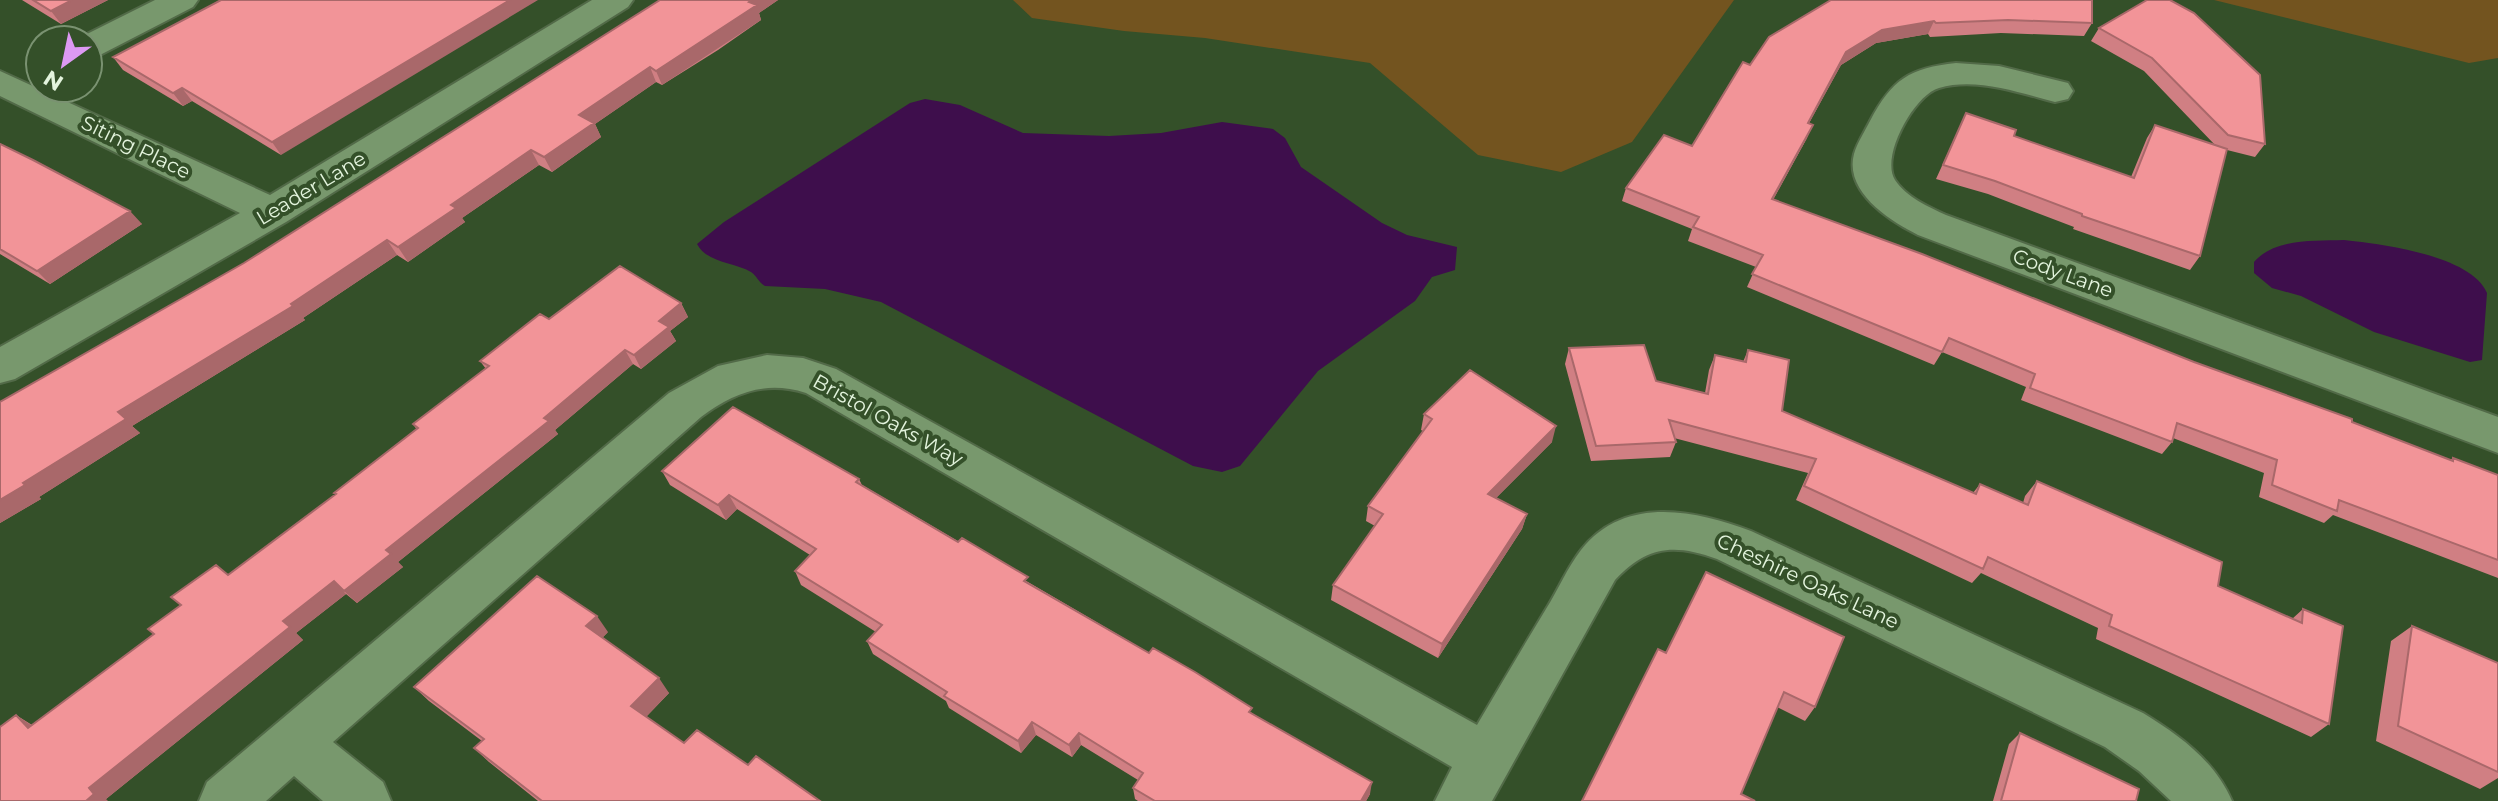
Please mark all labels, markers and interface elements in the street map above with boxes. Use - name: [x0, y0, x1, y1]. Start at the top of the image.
- north arrow: [24, 24, 104, 104]
- text: N: [39, 64, 68, 97]
- street label: Siting Place: [78, 110, 194, 184]
- street label: Leader Lane: [252, 146, 370, 230]
- street label: Cody Lane: [2010, 244, 2116, 302]
- street label: Bristol Oaks Way: [809, 369, 967, 471]
- street label: Cheshire Oaks Lane: [1713, 528, 1903, 634]

